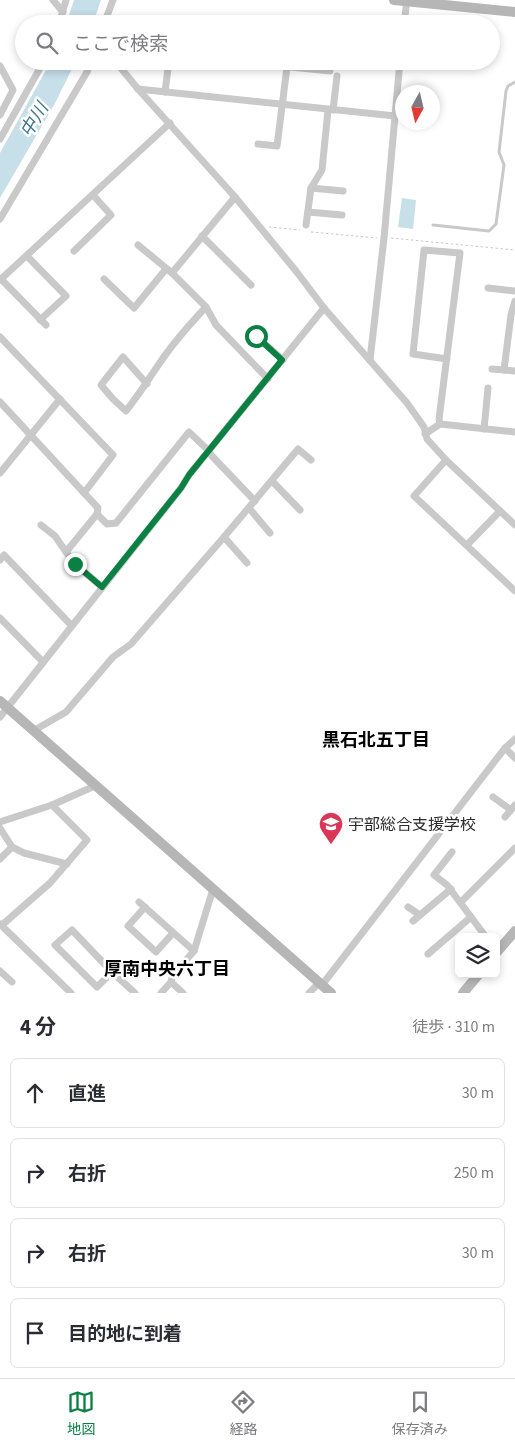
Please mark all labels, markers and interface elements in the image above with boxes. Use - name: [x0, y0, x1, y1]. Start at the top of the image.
- search box: [15, 15, 500, 70]
- icon: search: [33, 29, 61, 57]
- text: ここで検索: [73, 31, 168, 58]
- north arrow: [395, 85, 440, 130]
- water label: 中川: [14, 97, 55, 142]
- route start: [245, 325, 268, 348]
- route end: [64, 553, 87, 576]
- district label: 黒石北五丁目: [322, 728, 430, 753]
- school or university icon: 宇部総合支援学校: [318, 811, 344, 845]
- place label: 宇部総合支援学校: [348, 814, 476, 836]
- map controls: [455, 933, 500, 978]
- button: layers: [455, 933, 500, 978]
- district label: 厚南中央六丁目: [104, 957, 230, 982]
- text: 4 分: [20, 1012, 56, 1042]
- text: 徒歩 · 310 m: [412, 1016, 495, 1038]
- icon: ahead: [21, 1079, 49, 1107]
- text: 直進: [68, 1081, 106, 1108]
- text: 30 m: [462, 1082, 494, 1104]
- icon: right: [21, 1159, 49, 1187]
- text: 右折: [68, 1161, 106, 1188]
- text: 250 m: [454, 1162, 494, 1184]
- icon: right: [21, 1239, 49, 1267]
- text: 右折: [68, 1241, 106, 1268]
- text: 30 m: [462, 1242, 494, 1264]
- icon: arrive: [21, 1319, 49, 1347]
- text: 目的地に到着: [68, 1321, 182, 1348]
- tab: 地図: [67, 1388, 95, 1440]
- tab: 経路: [229, 1388, 257, 1440]
- tab: 保存済み: [392, 1388, 448, 1440]

